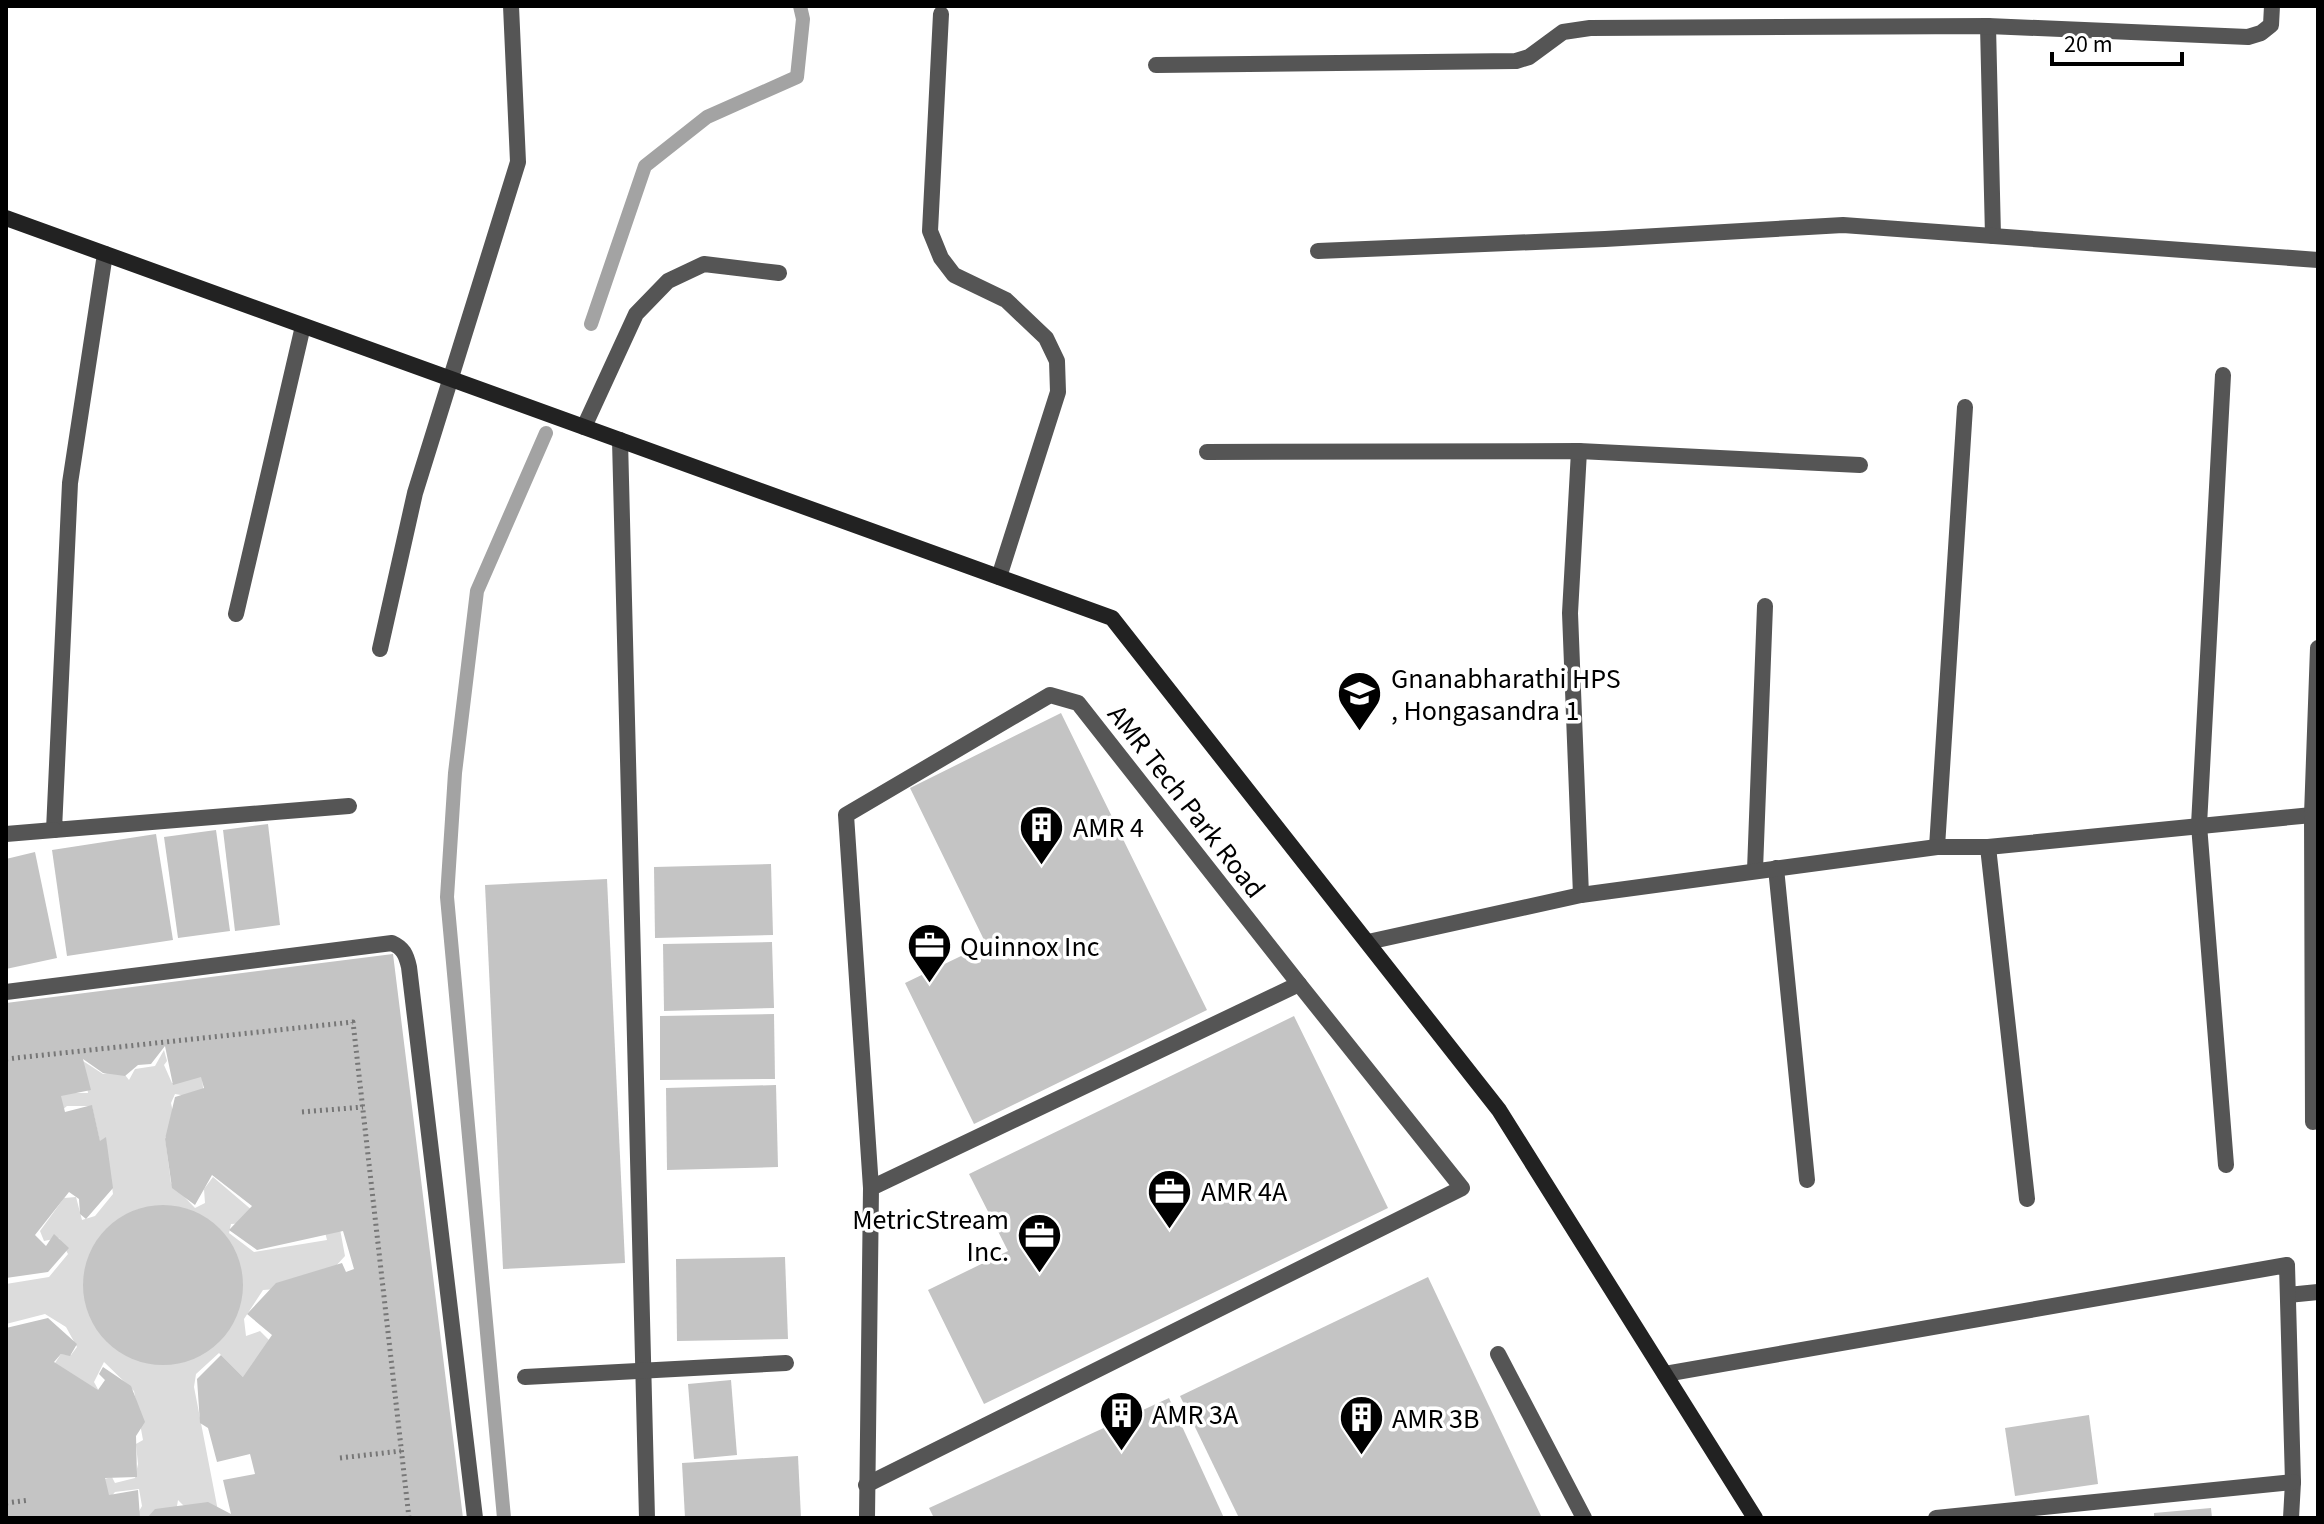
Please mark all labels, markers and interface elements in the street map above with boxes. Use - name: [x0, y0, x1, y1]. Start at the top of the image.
- scale bar: [2052, 16, 2182, 66]
- text: 20 m: [2064, 27, 2113, 62]
- place label: Gnanabharathi HPS , Hongasandra 1: [1391, 659, 1621, 731]
- school or university icon: Gnanabharathi HPS , Hongasandra 1: [1336, 670, 1384, 733]
- street label: AMR Tech Park Road: [1098, 696, 1275, 907]
- building icon: AMR 4: [1018, 803, 1066, 866]
- place label: AMR 4: [1073, 808, 1144, 848]
- office icon: Quinnox Inc: [905, 922, 953, 985]
- place label: Quinnox Inc: [960, 927, 1100, 967]
- office icon: AMR 4A: [1146, 1167, 1194, 1230]
- place label: AMR 4A: [1201, 1172, 1288, 1212]
- place label: MetricStream Inc.: [852, 1200, 1009, 1272]
- office icon: MetricStream Inc.: [1016, 1211, 1064, 1274]
- building icon: AMR 3A: [1097, 1390, 1145, 1453]
- building icon: AMR 3B: [1337, 1394, 1385, 1457]
- place label: AMR 3A: [1152, 1395, 1239, 1435]
- place label: AMR 3B: [1392, 1399, 1479, 1439]

